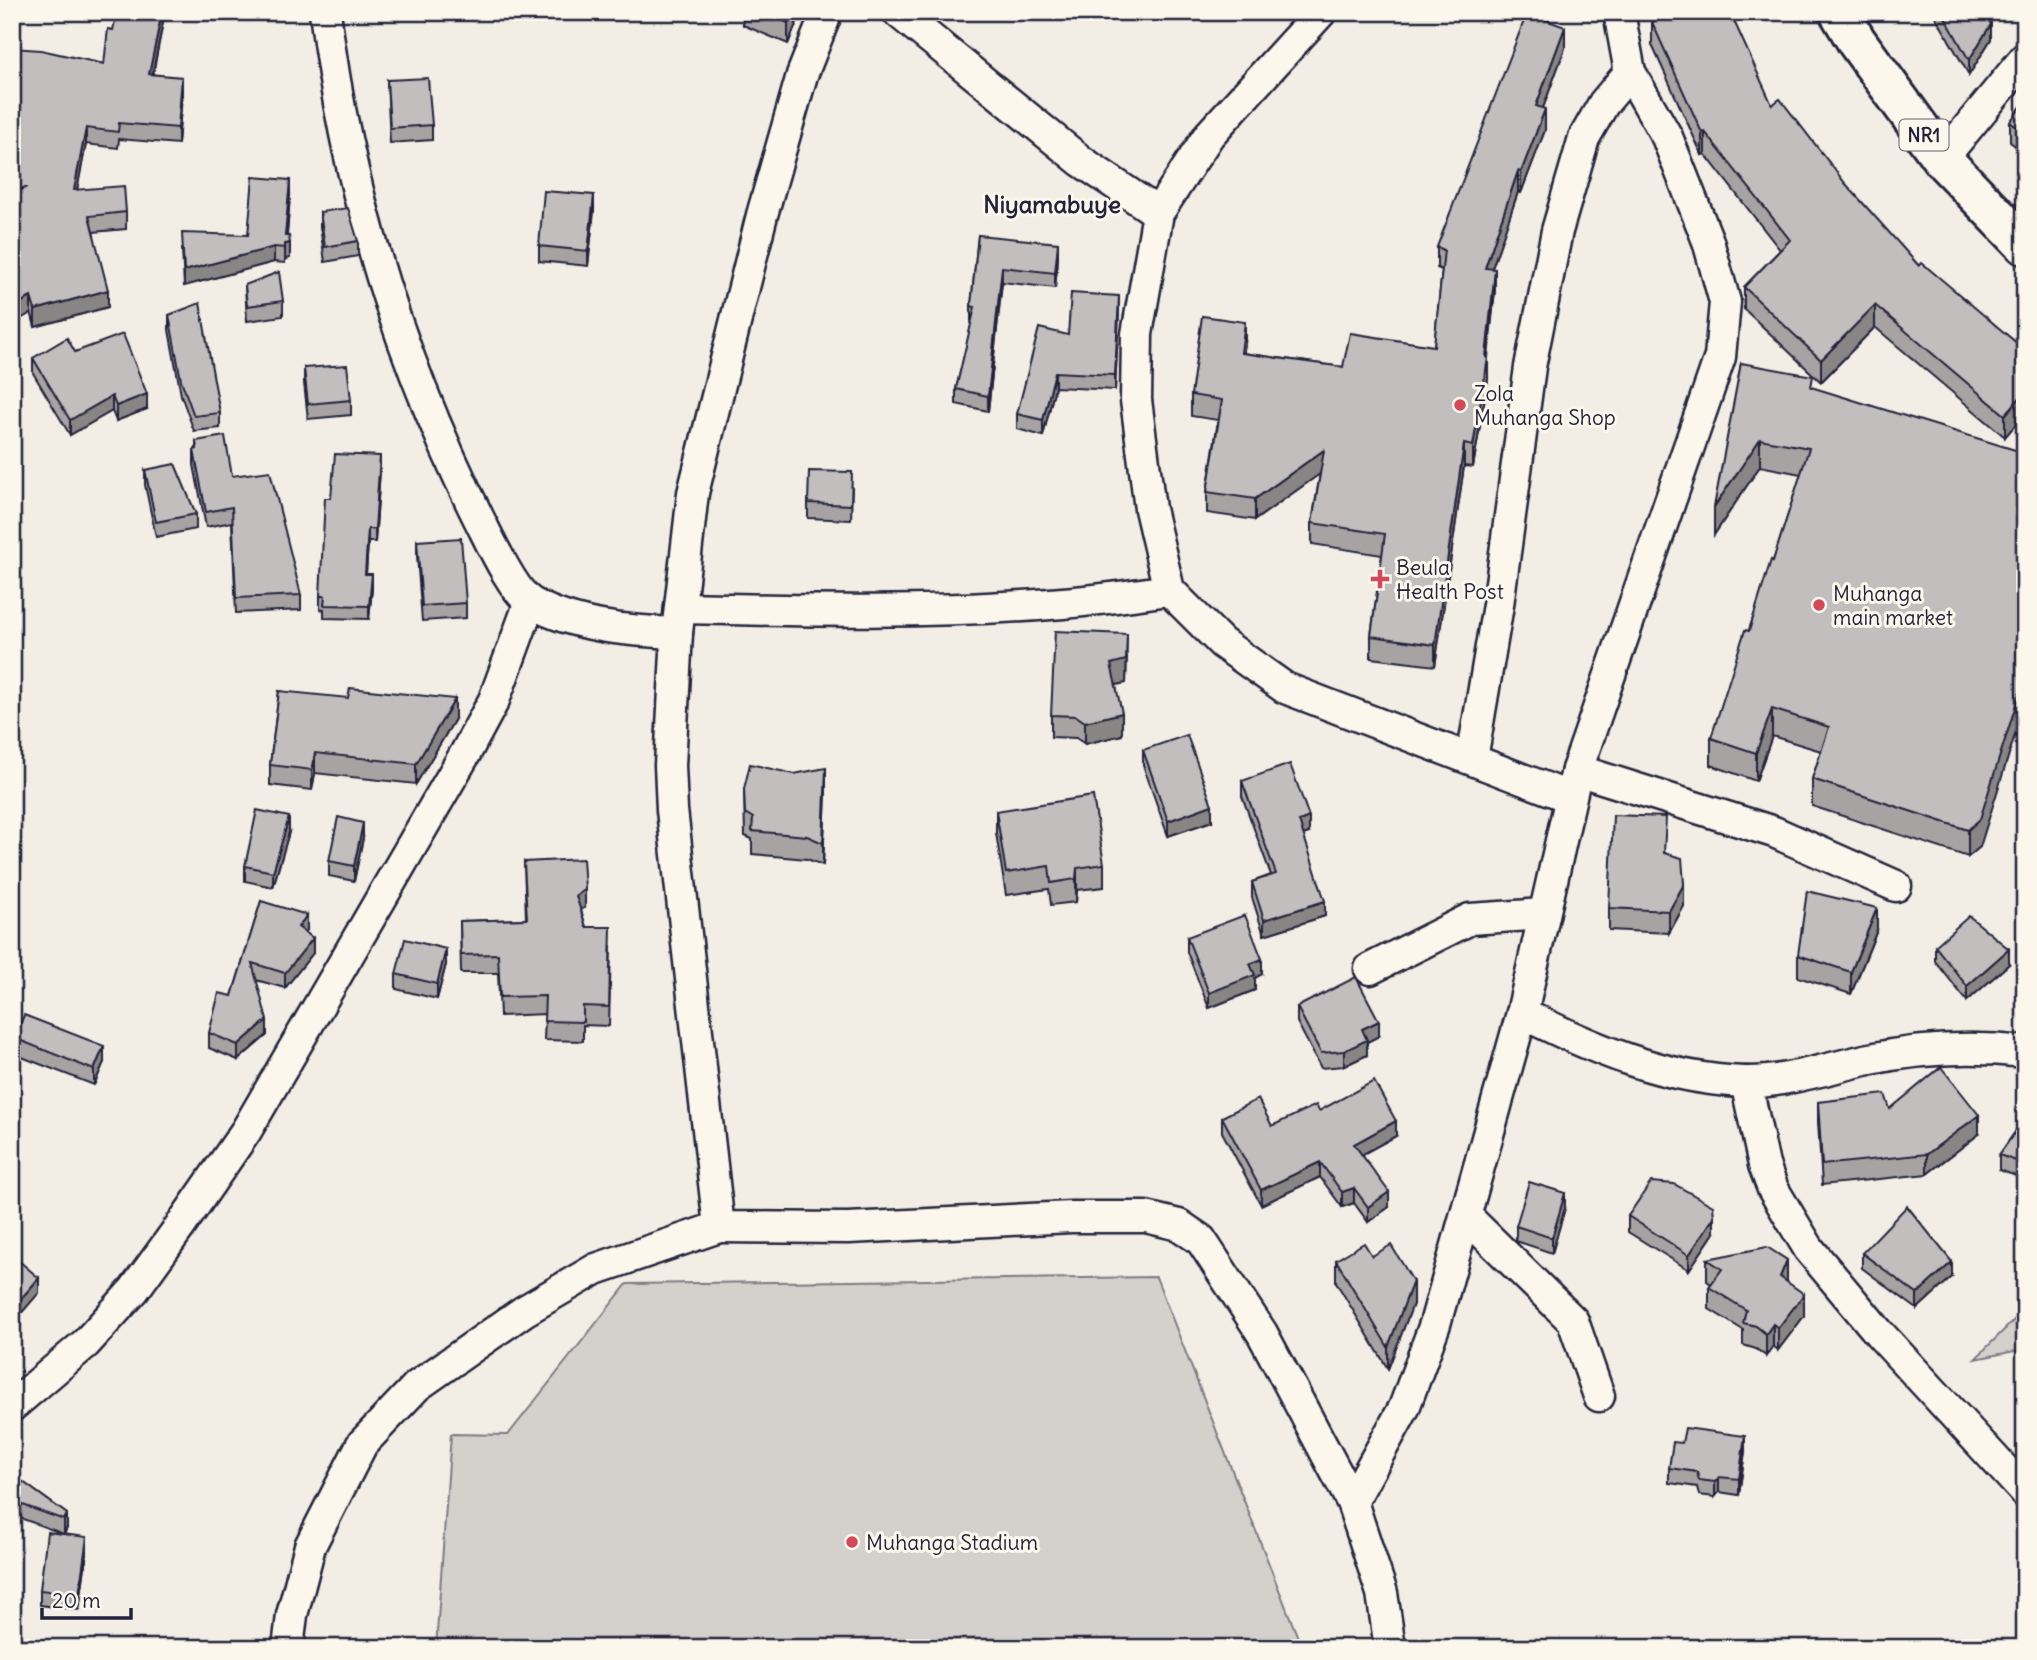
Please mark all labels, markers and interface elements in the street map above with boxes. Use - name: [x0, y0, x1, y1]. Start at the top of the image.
- road number: NR1: [1899, 119, 1948, 150]
- district label: Niyamabuye: [983, 189, 1121, 219]
- place label: Zola Muhanga Shop: [1474, 380, 1616, 431]
- marker: Zola Muhanga Shop: [1452, 397, 1468, 413]
- place label: Beula Health Post: [1396, 554, 1504, 605]
- marker: Beula Health Post: [1370, 569, 1390, 589]
- place label: Muhanga main market: [1833, 580, 1953, 631]
- marker: Muhanga main market: [1811, 597, 1827, 613]
- place label: Muhanga Stadium: [866, 1529, 1038, 1556]
- marker: Muhanga Stadium: [844, 1534, 860, 1550]
- scale bar: [42, 1576, 131, 1620]
- text: 20 m: [52, 1587, 101, 1614]

